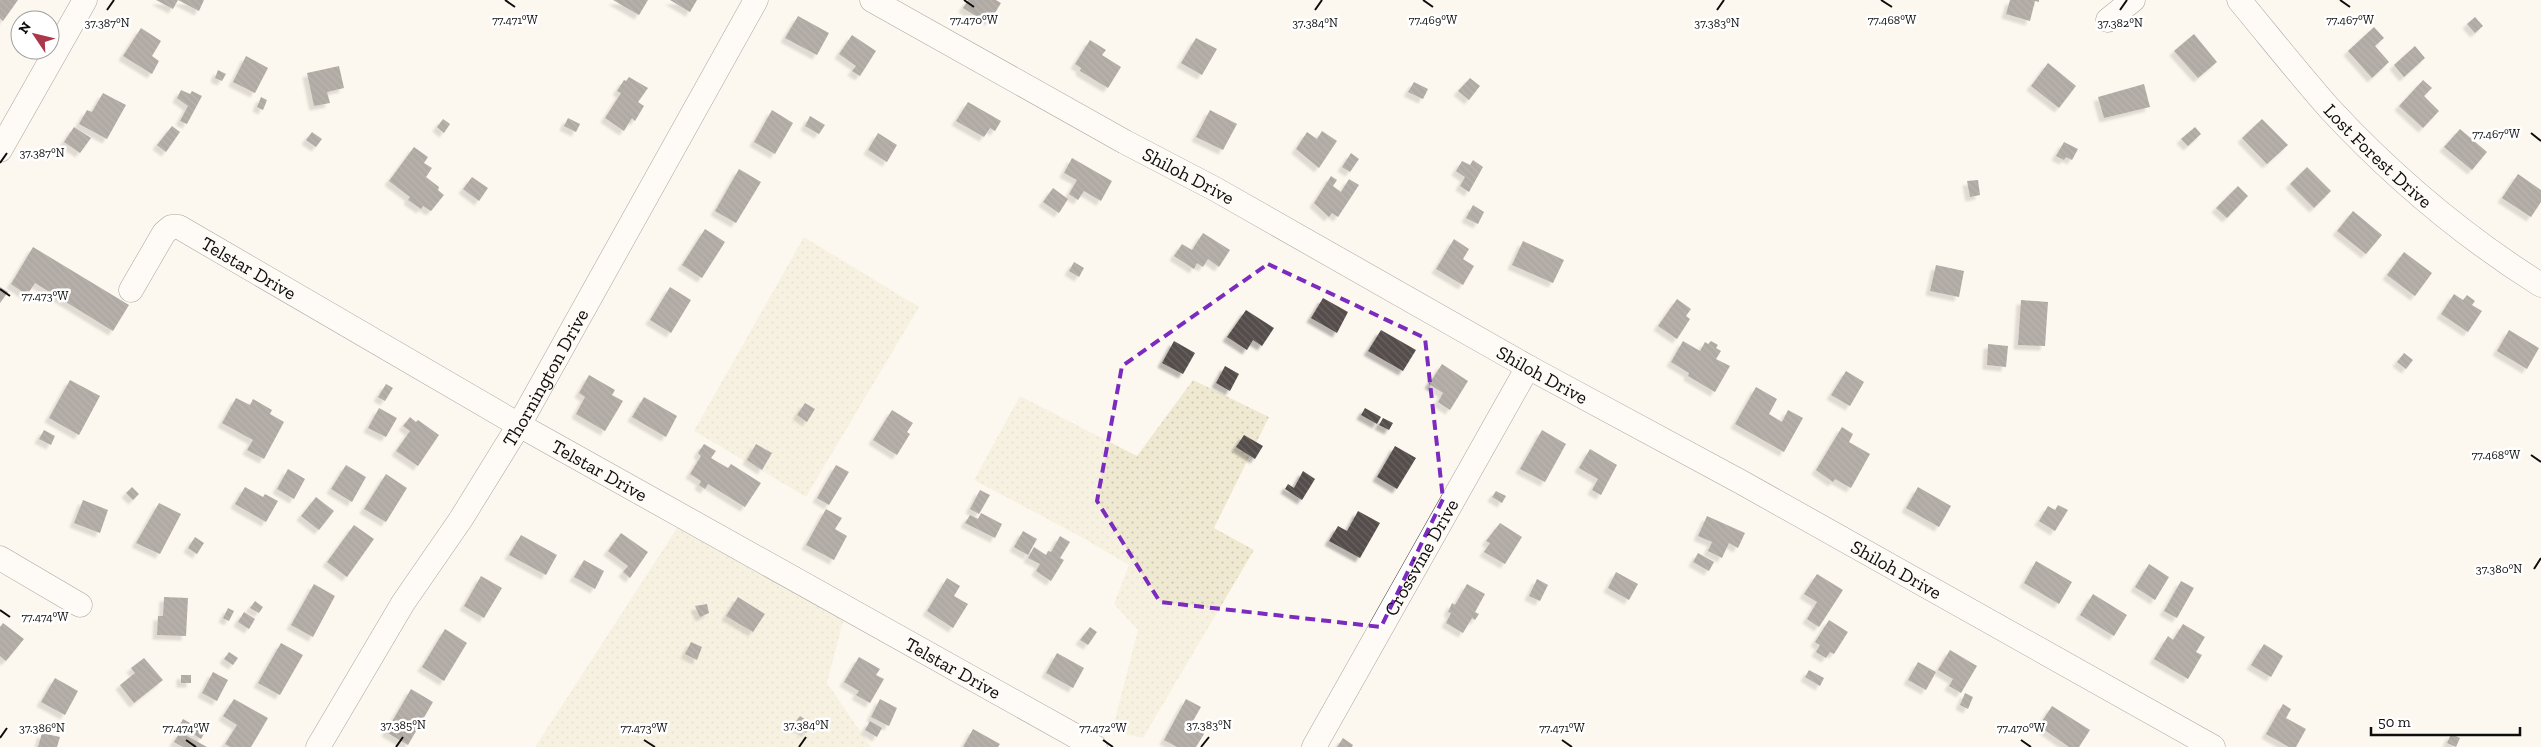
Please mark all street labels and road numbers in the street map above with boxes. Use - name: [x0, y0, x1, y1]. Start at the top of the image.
- street label: Lost Forest Drive: [2319, 99, 2437, 213]
- street label: Shiloh Drive: [1139, 142, 1239, 209]
- street label: Telstar Drive: [197, 231, 301, 304]
- street label: Thornington Drive: [497, 304, 593, 451]
- street label: Shiloh Drive: [1493, 340, 1592, 409]
- street label: Telstar Drive: [548, 434, 652, 506]
- street label: Crossvine Drive: [1379, 494, 1463, 620]
- street label: Shiloh Drive: [1847, 535, 1946, 604]
- street label: Telstar Drive: [901, 632, 1005, 704]

